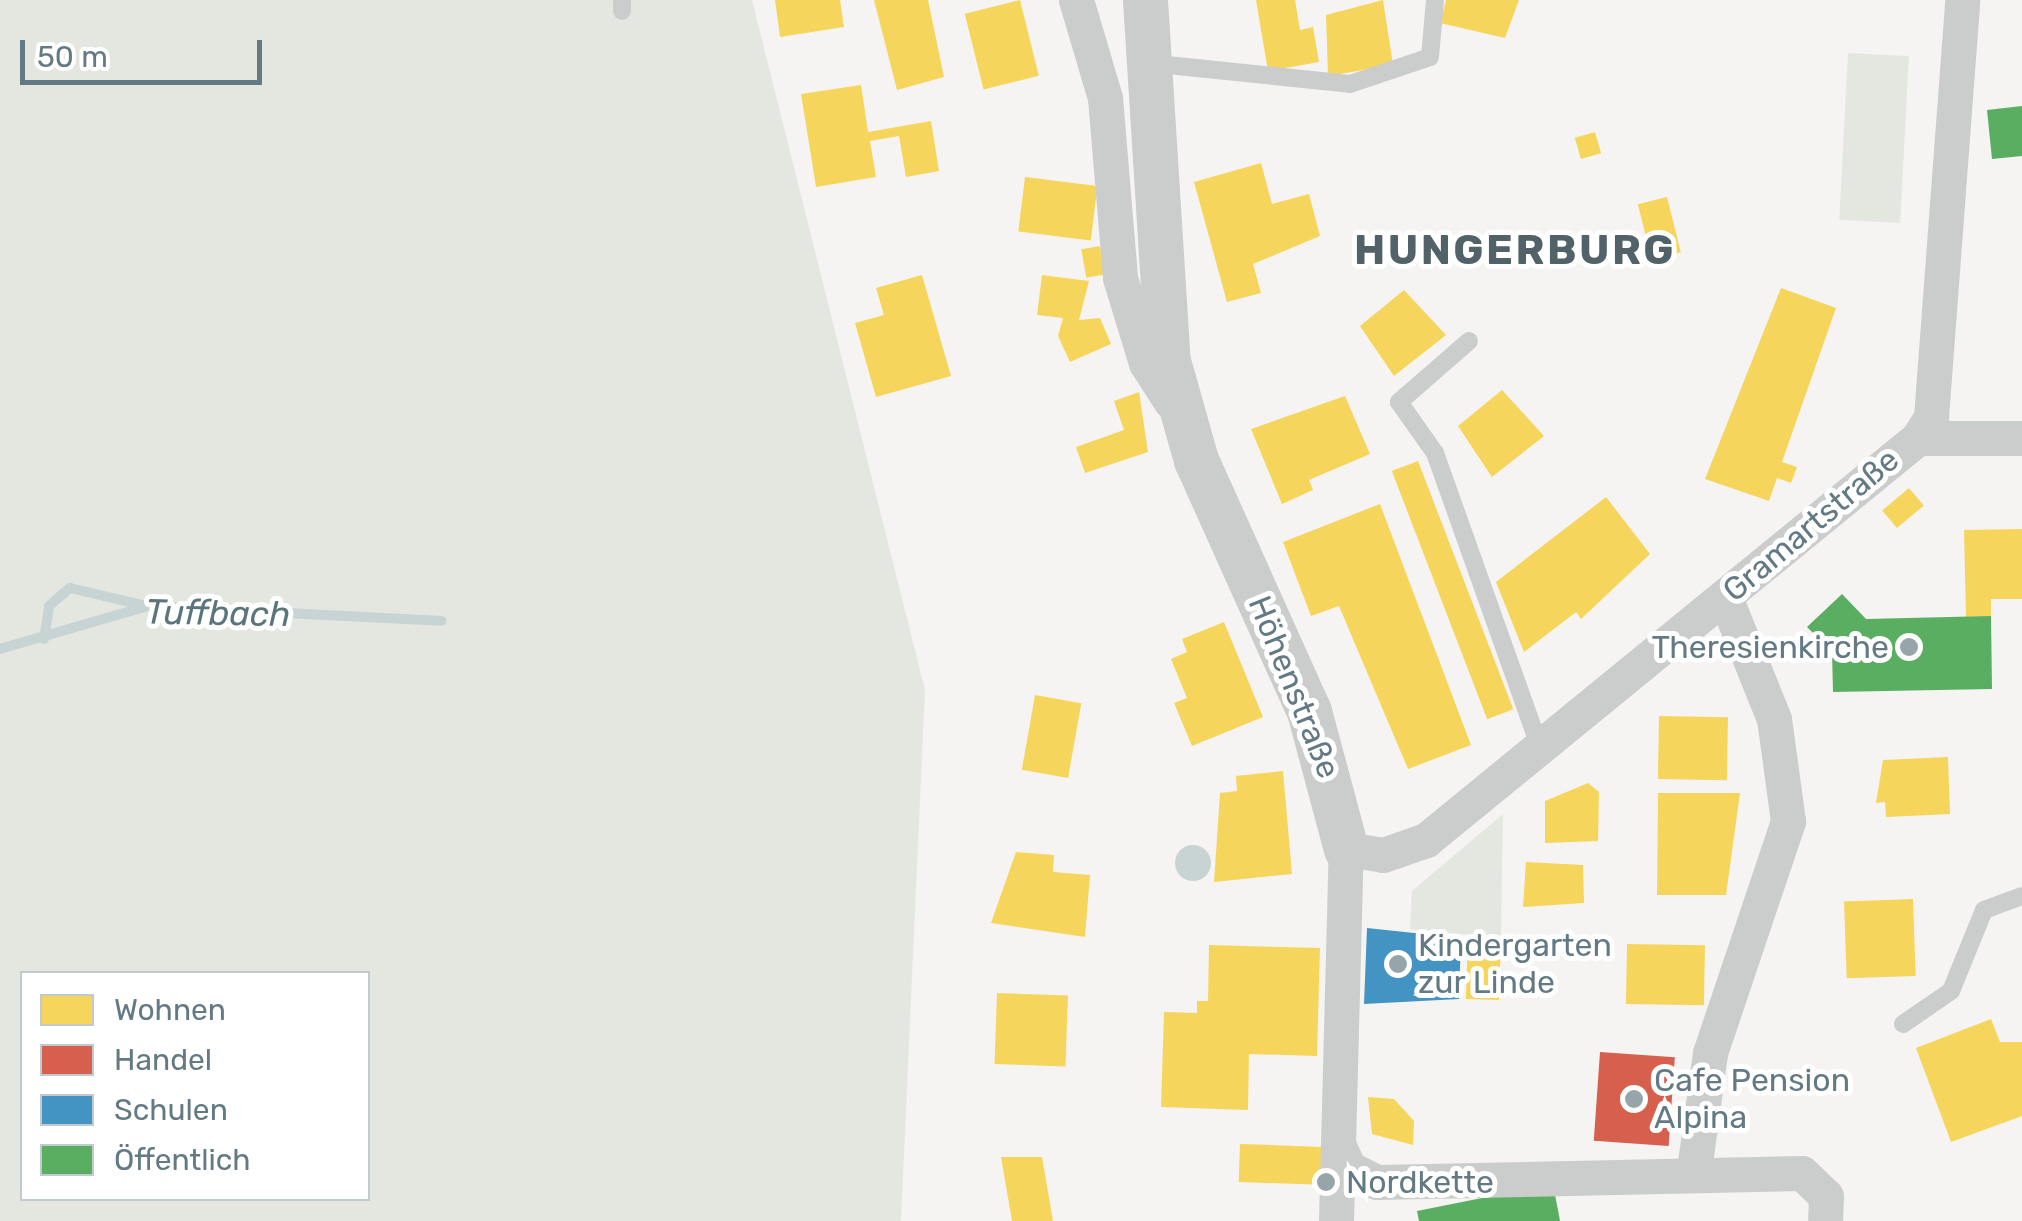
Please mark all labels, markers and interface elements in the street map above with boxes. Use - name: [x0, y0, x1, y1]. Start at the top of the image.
- scale bar: [25, 20, 268, 82]
- text: 50 m: [37, 39, 108, 75]
- district label: HUNGERBURG: [1354, 225, 1676, 275]
- street label: Gramartstraße: [1715, 440, 1907, 610]
- street label: Höhenstraße: [1240, 590, 1348, 784]
- water label: Tuffbach: [145, 591, 291, 635]
- place label: Theresienkirche: [1651, 628, 1889, 666]
- marker: Theresienkirche: [1898, 636, 1920, 658]
- place label: Kindergarten zur Linde: [1418, 927, 1612, 1002]
- marker: Kindergarten zur Linde: [1387, 953, 1409, 975]
- legend: [20, 971, 370, 1201]
- text: Wohnen: [114, 992, 226, 1028]
- text: Handel: [114, 1042, 212, 1078]
- place label: Cafe Pension Alpina: [1654, 1062, 1850, 1137]
- marker: Cafe Pension Alpina: [1623, 1088, 1645, 1110]
- text: Schulen: [114, 1092, 228, 1128]
- text: Öffentlich: [114, 1142, 251, 1178]
- place label: Nordkette: [1346, 1163, 1494, 1201]
- marker: Nordkette: [1315, 1171, 1337, 1193]

